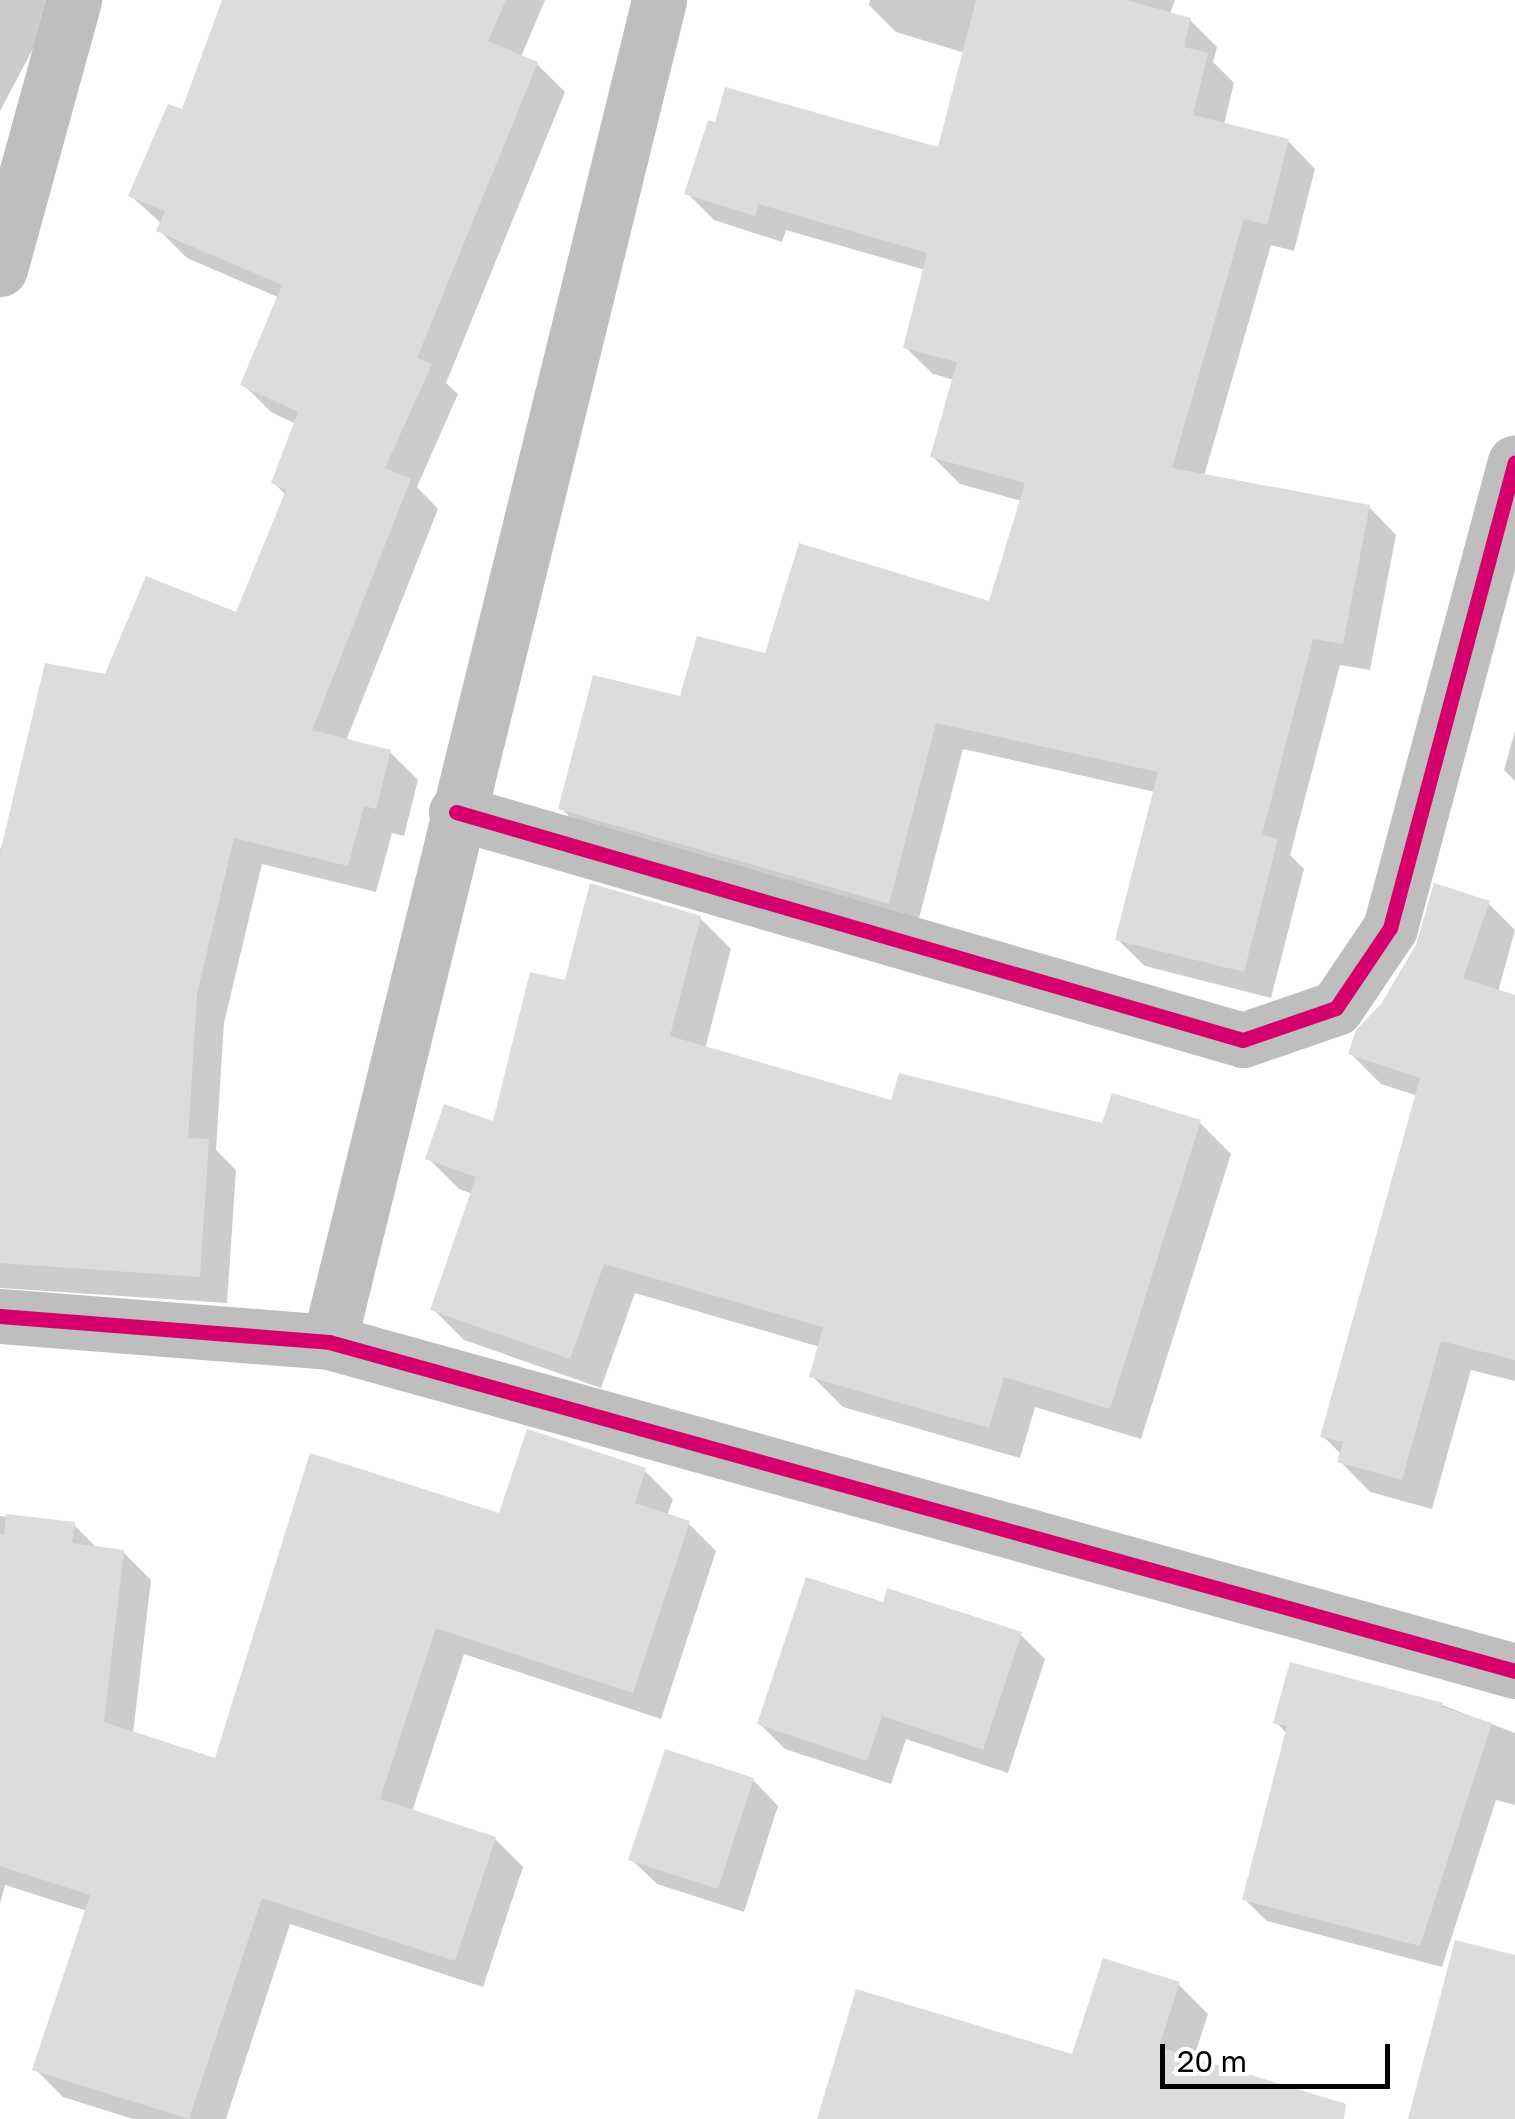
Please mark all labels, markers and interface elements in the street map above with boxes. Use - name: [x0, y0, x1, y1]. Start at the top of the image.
- scale bar: [1165, 2024, 1395, 2086]
- text: 20 m: [1177, 2043, 1247, 2079]

